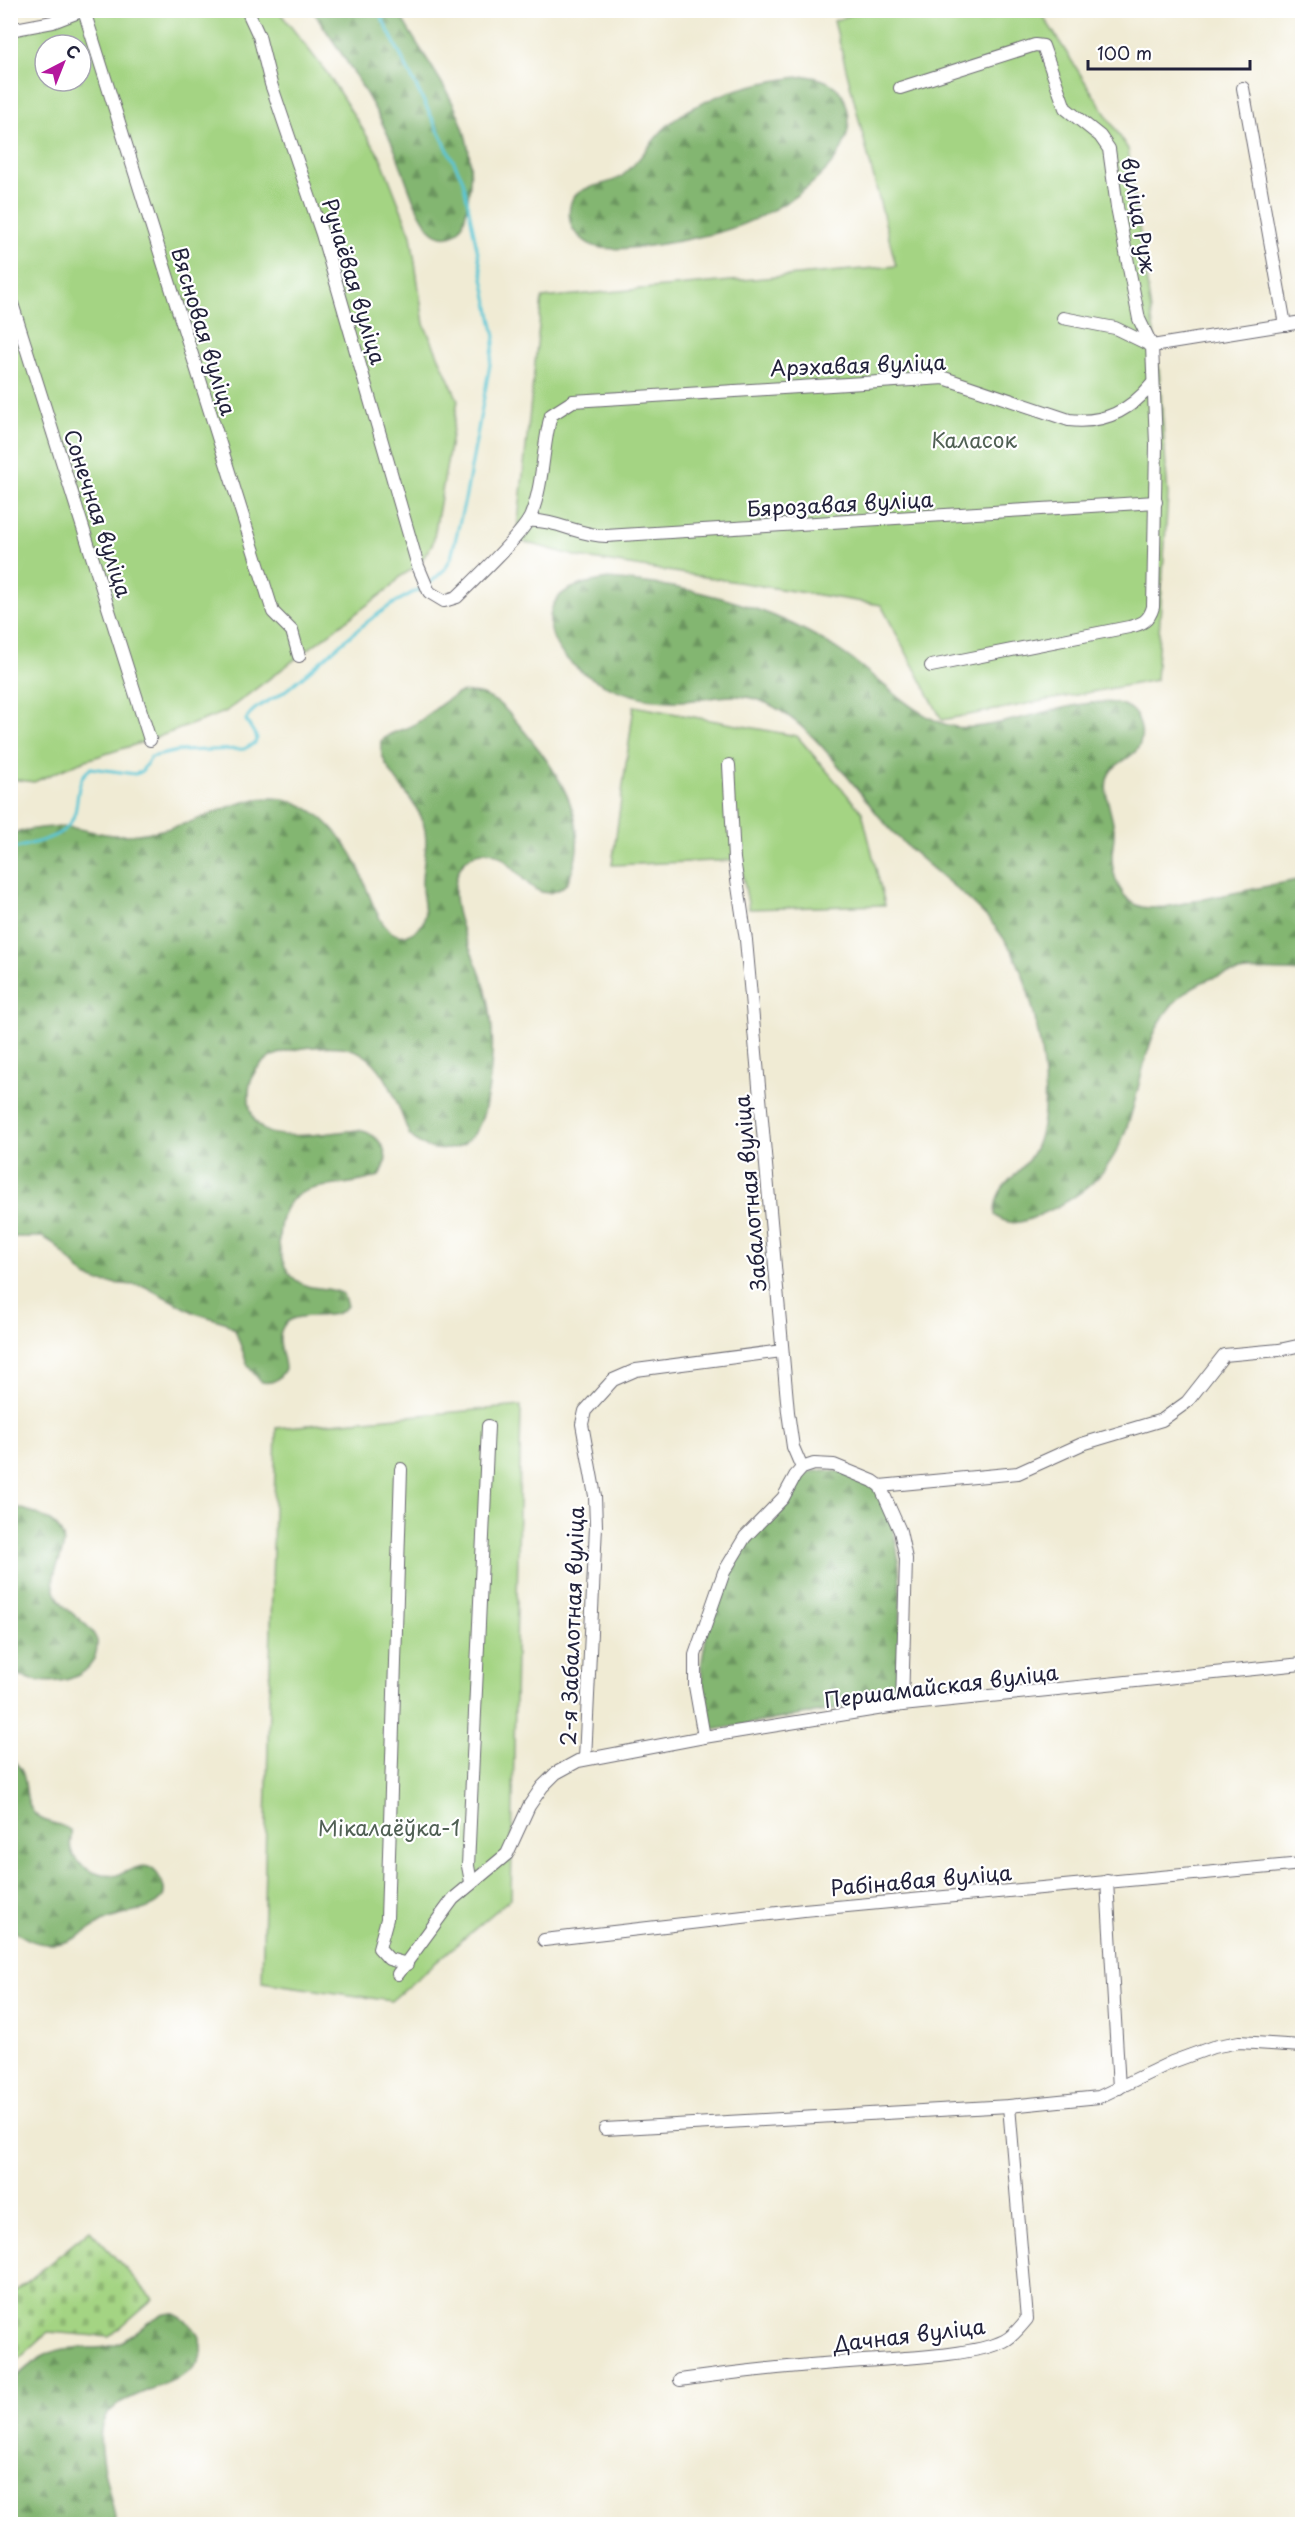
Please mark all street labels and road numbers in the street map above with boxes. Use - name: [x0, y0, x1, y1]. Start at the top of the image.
- street label: вуліца Руж: [1114, 155, 1166, 276]
- street label: Ручаёвая вуліца: [314, 194, 396, 368]
- street label: Вясновая вуліца: [164, 243, 246, 419]
- street label: Арэхавая вуліца: [769, 345, 947, 383]
- street label: Сонечная вуліца: [57, 425, 141, 601]
- street label: Бярозавая вуліца: [746, 482, 934, 524]
- street label: Забалотная вуліца: [724, 1093, 774, 1294]
- street label: 2-я Забалотная вуліца: [551, 1505, 591, 1747]
- street label: Першамайская вуліца: [822, 1655, 1060, 1715]
- street label: Рабінавая вуліца: [829, 1855, 1013, 1903]
- street label: Дачная вуліца: [830, 2309, 987, 2359]

